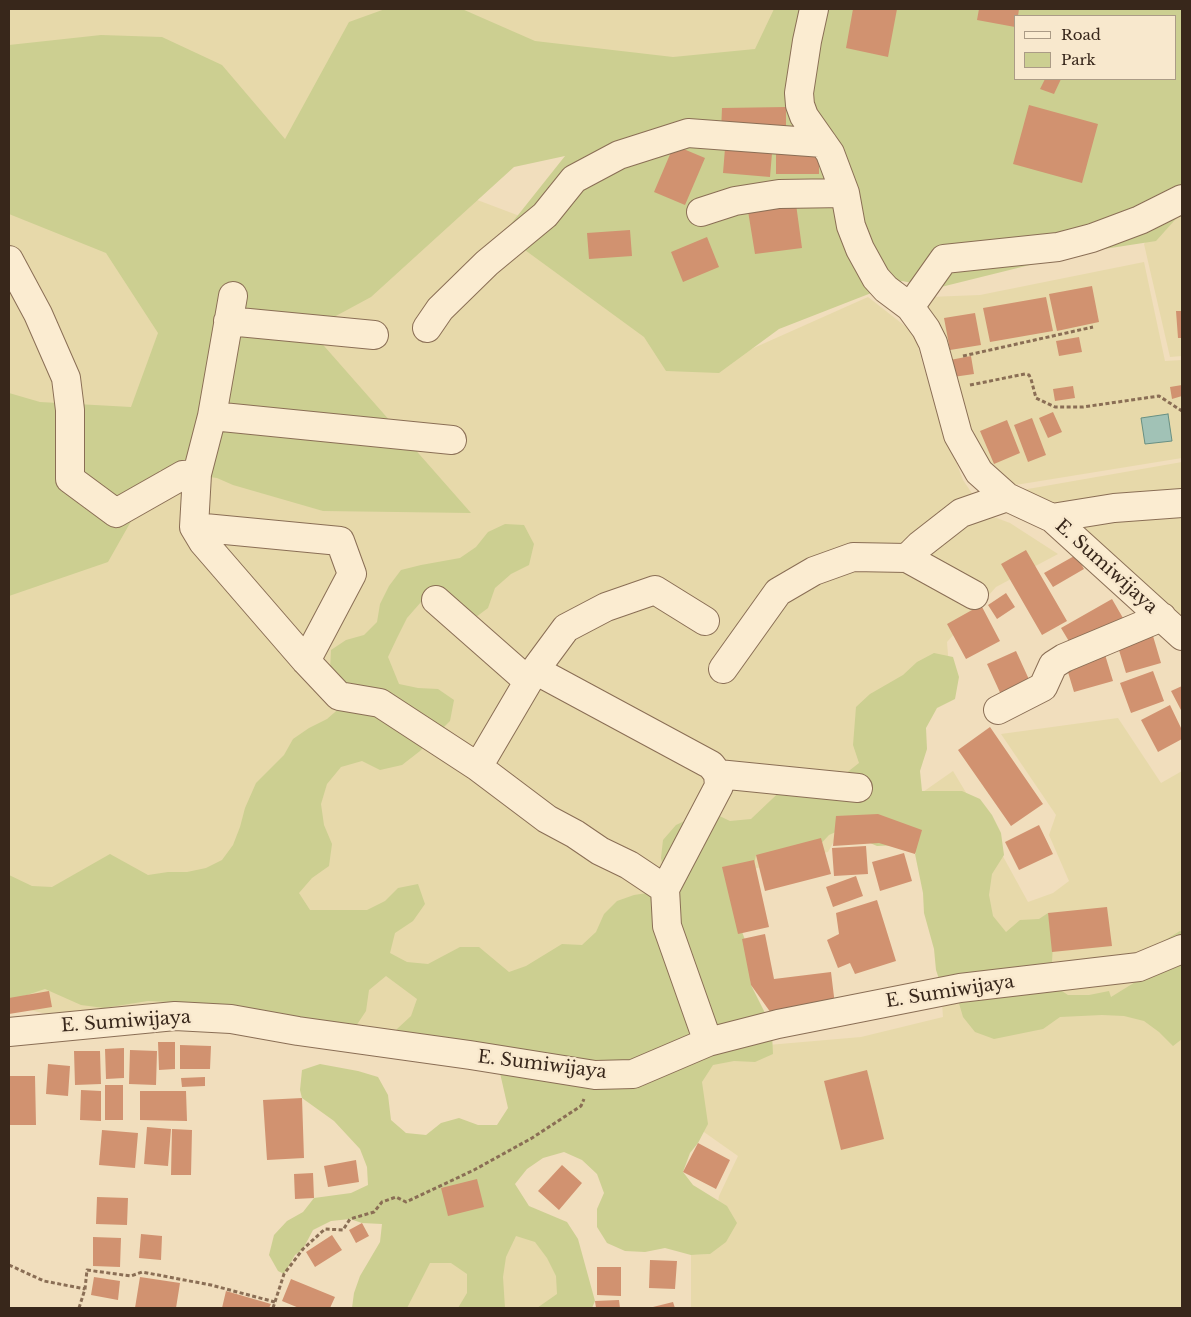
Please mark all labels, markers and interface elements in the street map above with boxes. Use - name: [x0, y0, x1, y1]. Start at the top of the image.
- legend: [1014, 15, 1176, 80]
- text: Road: [1061, 25, 1101, 44]
- text: Park: [1061, 50, 1096, 69]
- street label: E. Sumiwijaya: [1051, 516, 1161, 618]
- street label: E. Sumiwijaya: [884, 971, 1016, 1013]
- street label: E. Sumiwijaya: [60, 1007, 192, 1037]
- street label: E. Sumiwijaya: [476, 1046, 608, 1084]

